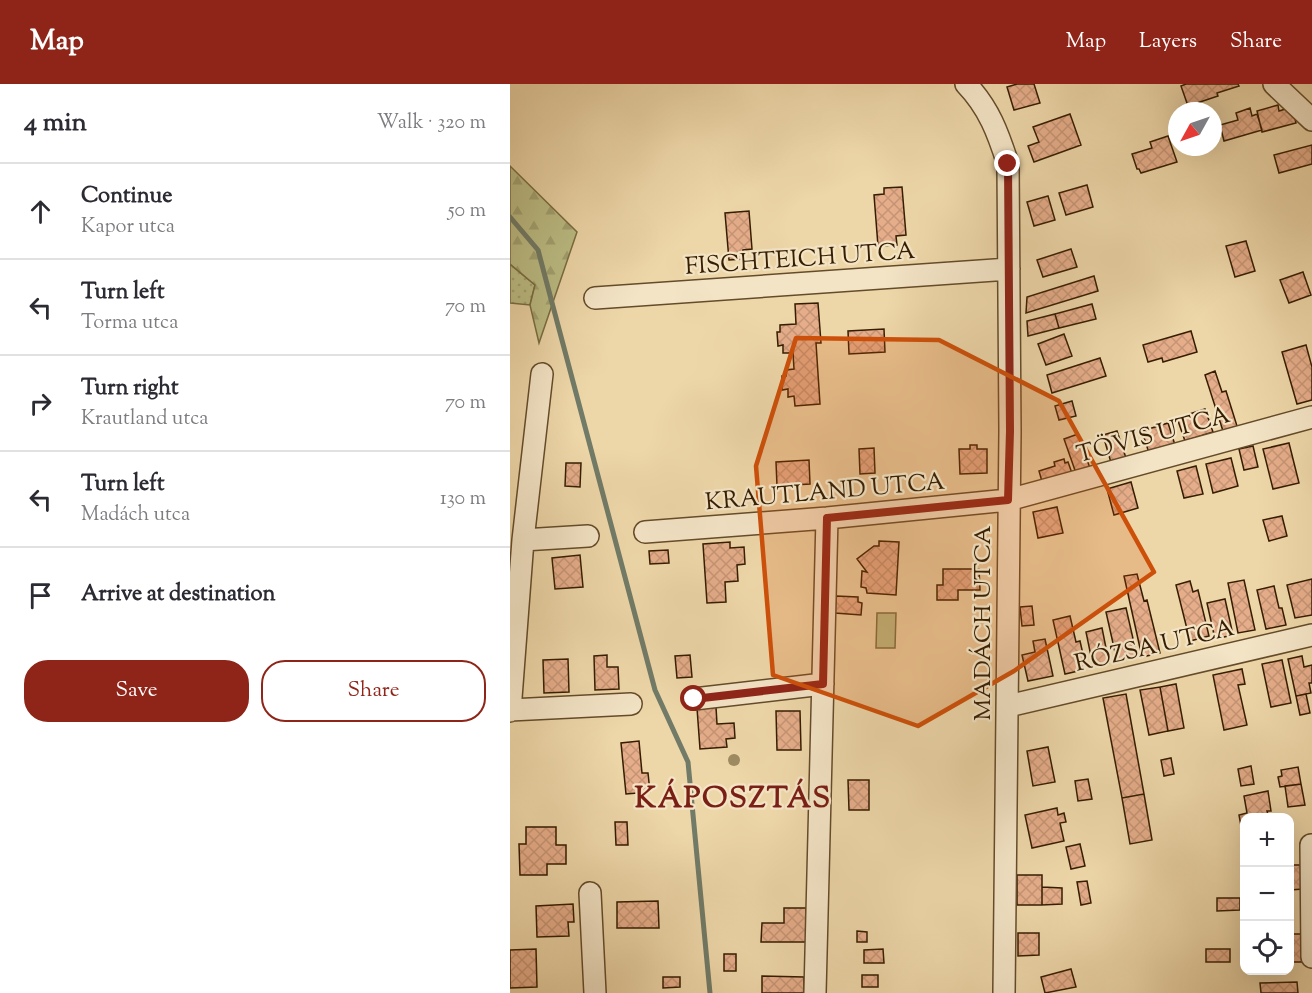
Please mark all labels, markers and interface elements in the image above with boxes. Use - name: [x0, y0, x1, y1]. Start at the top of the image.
- text: Map: [30, 22, 84, 62]
- text: Map: [1066, 27, 1106, 57]
- text: Layers: [1139, 27, 1197, 57]
- text: Share: [1230, 27, 1282, 57]
- north arrow: [1168, 102, 1222, 156]
- text: 4 min: [24, 105, 87, 142]
- text: Walk · 320 m: [377, 109, 486, 138]
- route end: [994, 150, 1020, 176]
- text: Continue: [81, 181, 172, 213]
- icon: ahead: [24, 195, 57, 228]
- text: 50 m: [448, 197, 486, 226]
- text: Kapor utca: [81, 213, 175, 242]
- street label: FISCHTEICH UTCA: [684, 235, 917, 285]
- text: Turn left: [81, 277, 164, 309]
- icon: left: [24, 291, 57, 324]
- text: 70 m: [445, 293, 486, 322]
- text: Torma utca: [81, 309, 178, 338]
- text: Turn right: [81, 373, 178, 405]
- icon: right: [24, 387, 57, 420]
- text: 70 m: [445, 389, 486, 418]
- street label: TÖVIS UTCA: [1073, 399, 1235, 473]
- text: Krautland utca: [81, 405, 208, 434]
- street label: KRAUTLAND UTCA: [704, 466, 947, 520]
- text: Turn left: [81, 469, 164, 501]
- icon: left: [24, 483, 57, 516]
- text: 130 m: [440, 485, 486, 514]
- text: Madách utca: [81, 501, 190, 530]
- street label: MADÁCH UTCA: [967, 525, 1001, 721]
- icon: arrive: [24, 579, 57, 612]
- text: Arrive at destination: [81, 579, 276, 611]
- street label: RÓZSA UTCA: [1071, 612, 1238, 682]
- button: Save: [24, 660, 249, 722]
- button: Share: [261, 660, 486, 722]
- route start: [680, 685, 706, 711]
- district label: KÁPOSZTÁS: [634, 778, 832, 821]
- map controls: [1240, 813, 1294, 975]
- button: +: [1240, 813, 1294, 867]
- button: −: [1240, 867, 1294, 921]
- button: locate: [1240, 921, 1294, 975]

